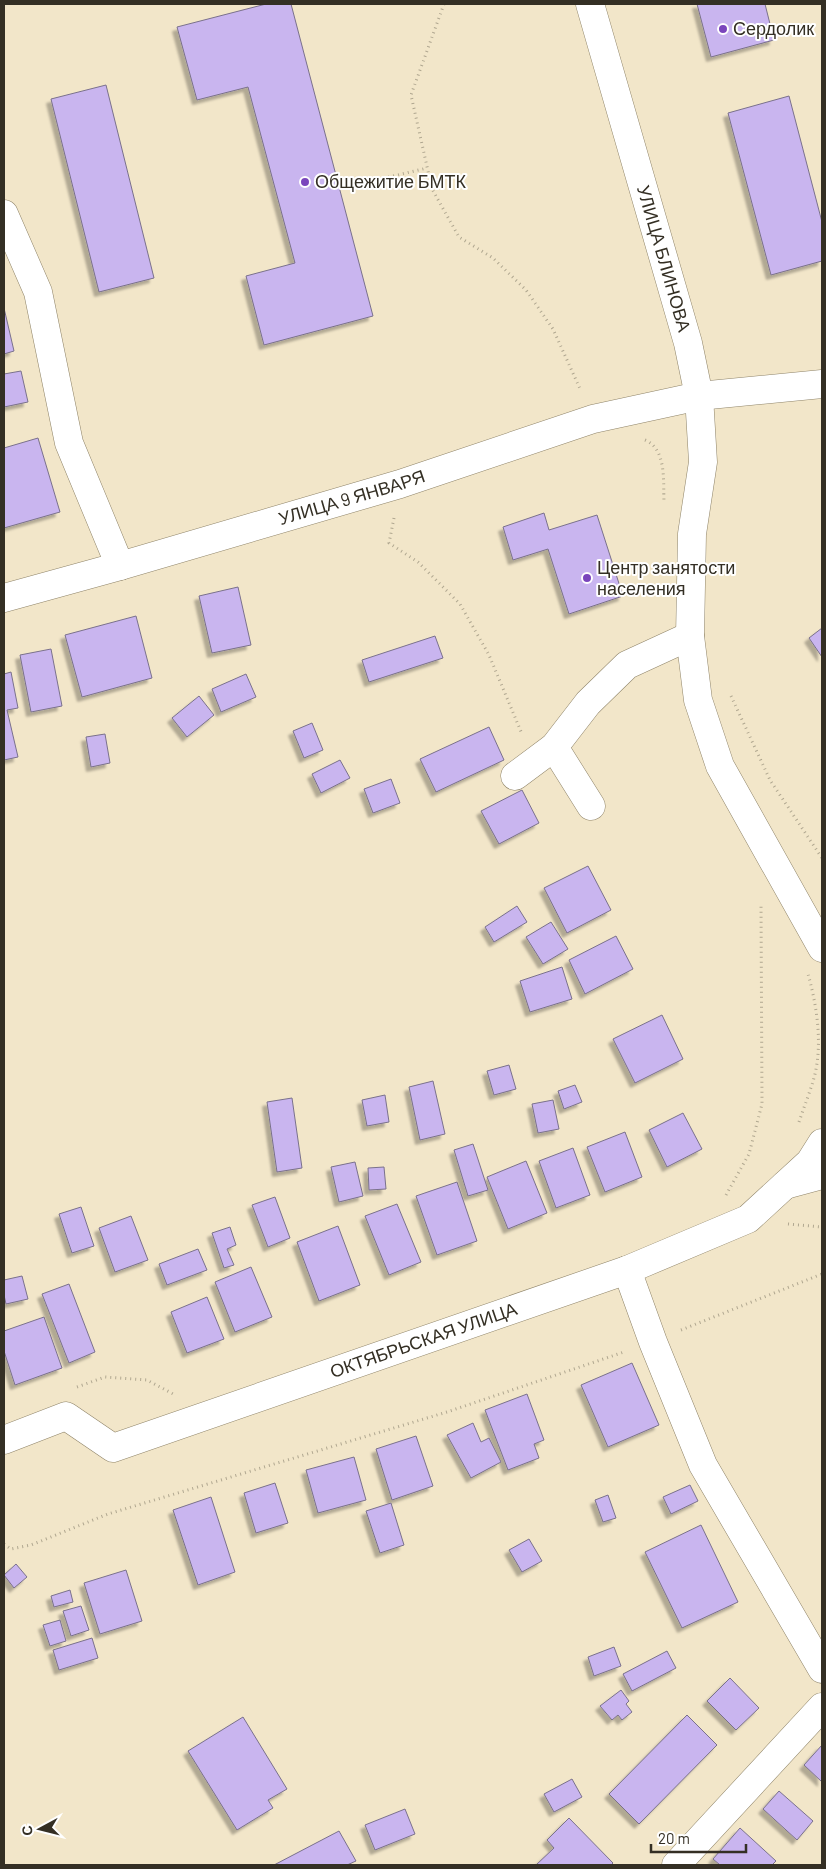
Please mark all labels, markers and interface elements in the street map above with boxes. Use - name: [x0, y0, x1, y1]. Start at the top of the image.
- place label: Сердолик: [733, 17, 814, 39]
- marker: Сердолик: [717, 23, 729, 35]
- place label: Общежитие БМТК: [315, 170, 467, 192]
- marker: Общежитие БМТК: [299, 176, 311, 188]
- street label: УЛИЦА БЛИНОВА: [633, 182, 696, 334]
- street label: УЛИЦА 9 ЯНВАРЯ: [276, 464, 428, 529]
- place label: Центр занятости населения: [597, 556, 735, 599]
- marker: Центр занятости населения: [581, 572, 593, 584]
- street label: ОКТЯБРЬСКАЯ УЛИЦА: [327, 1297, 520, 1382]
- north arrow: [15, 1804, 65, 1854]
- scale bar: [651, 1822, 746, 1854]
- text: С: [18, 1825, 36, 1837]
- text: 20 m: [658, 1829, 690, 1847]

